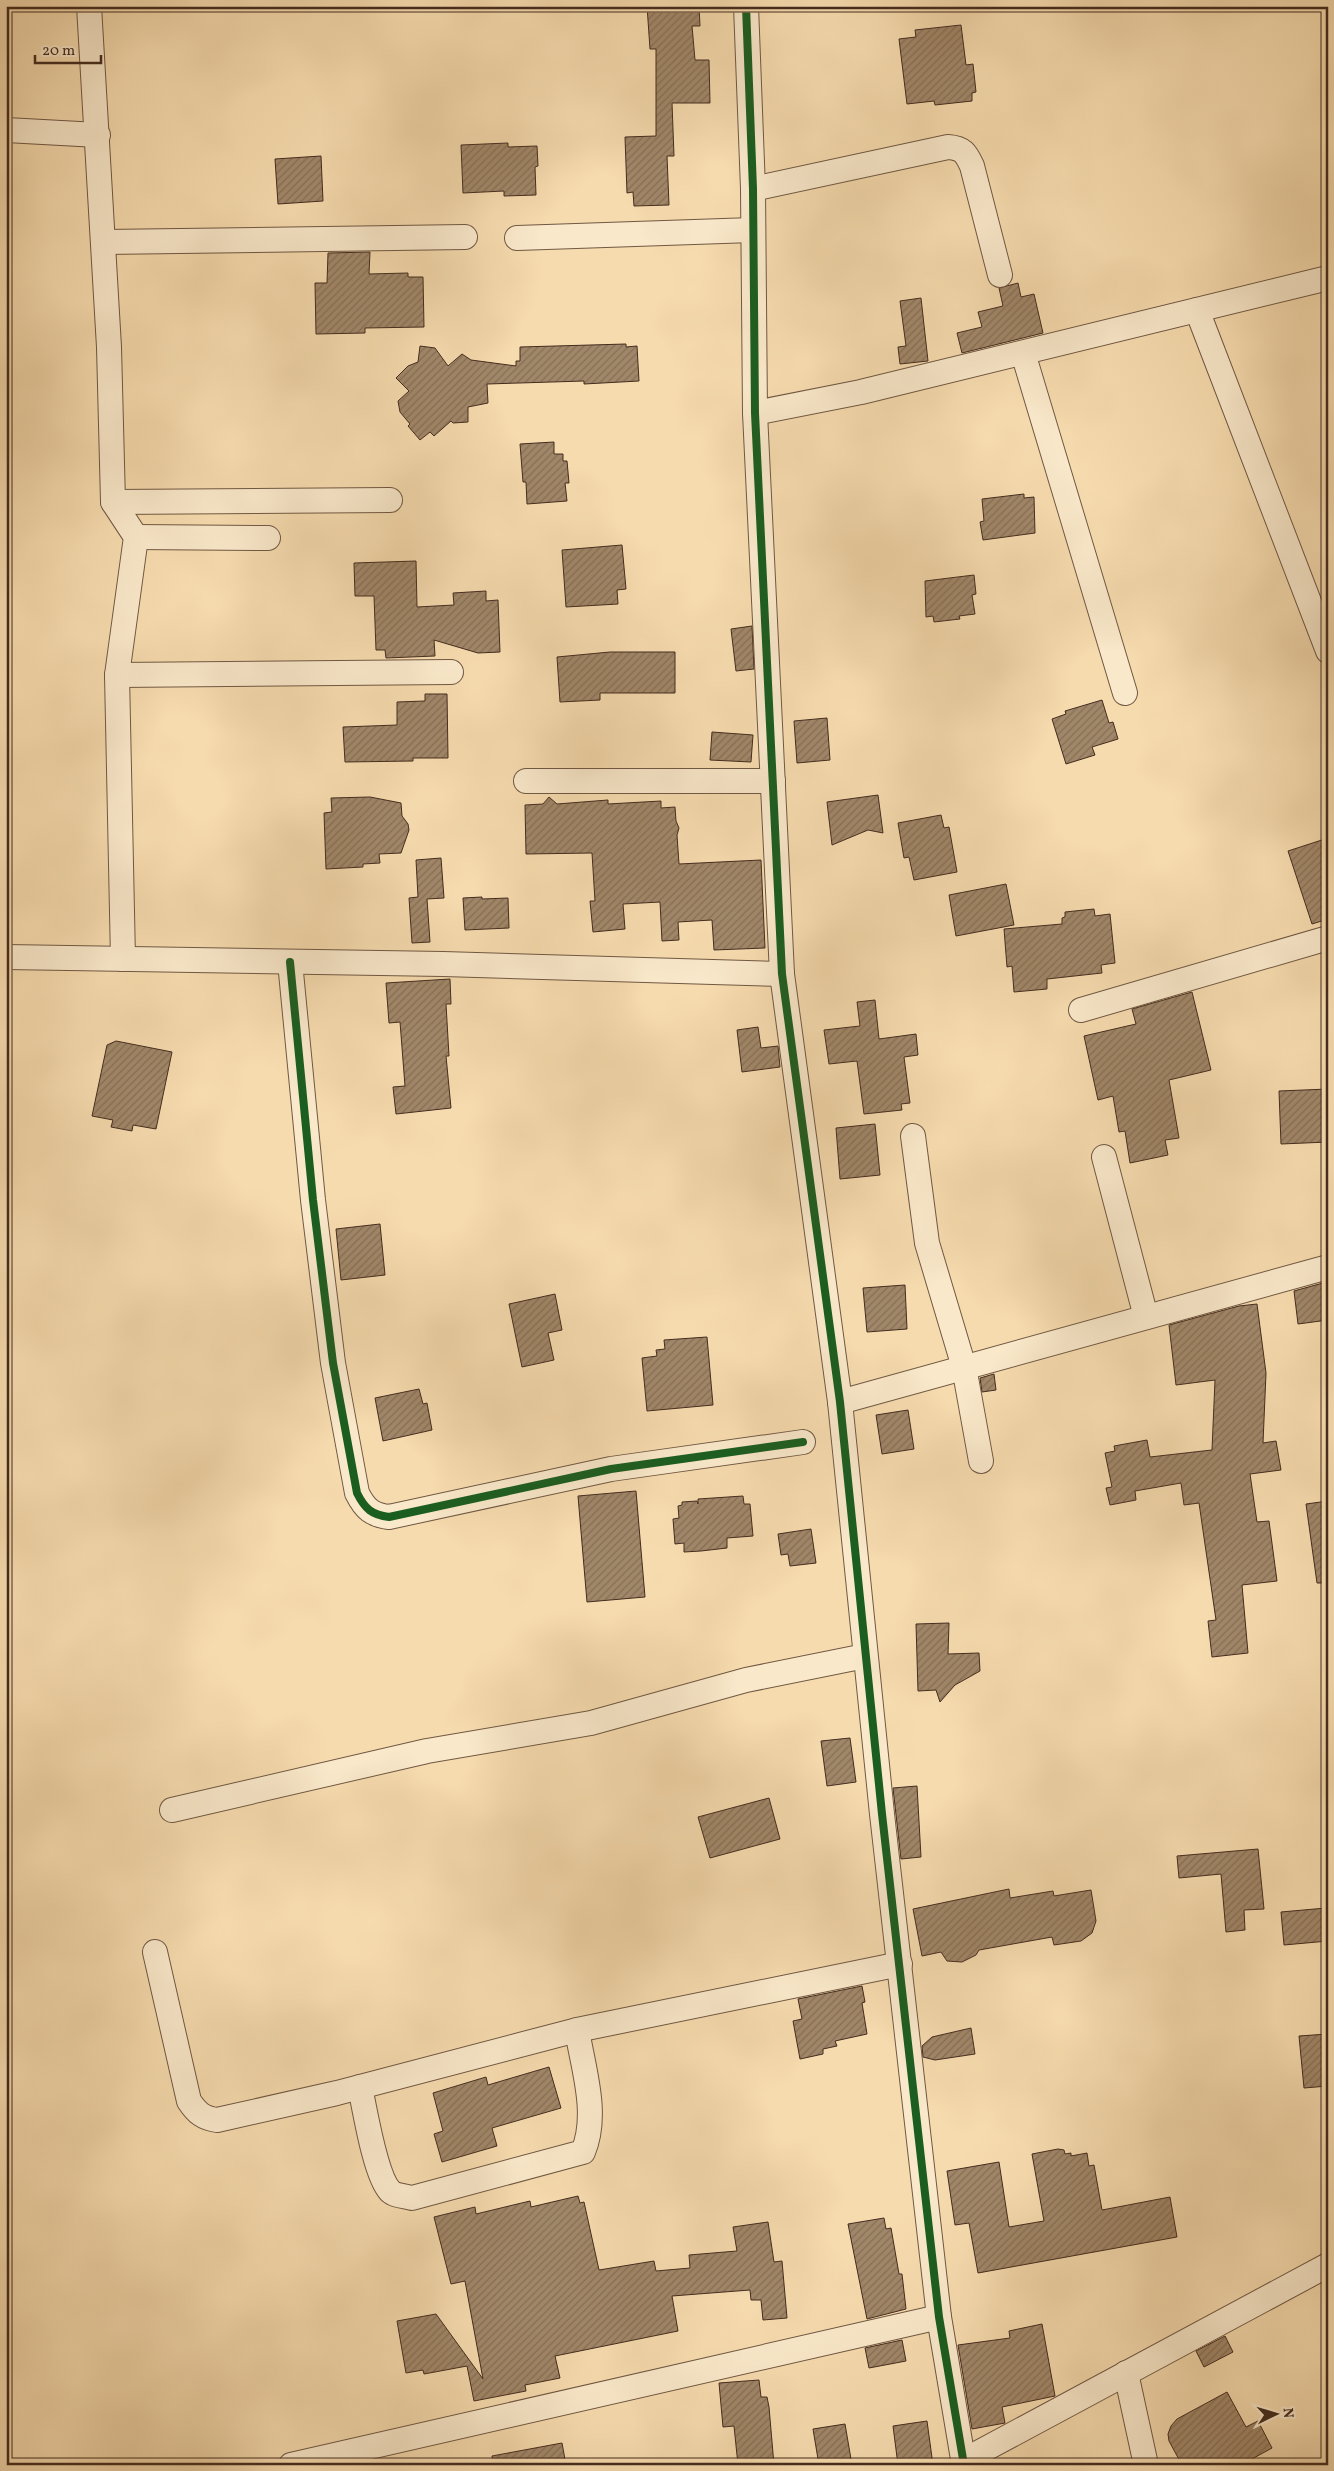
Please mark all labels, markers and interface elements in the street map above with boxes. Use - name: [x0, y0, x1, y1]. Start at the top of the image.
- scale bar: [35, 32, 101, 64]
- text: 20 m: [42, 41, 75, 62]
- north arrow: [1252, 2388, 1302, 2438]
- text: N: [1278, 2407, 1297, 2419]

